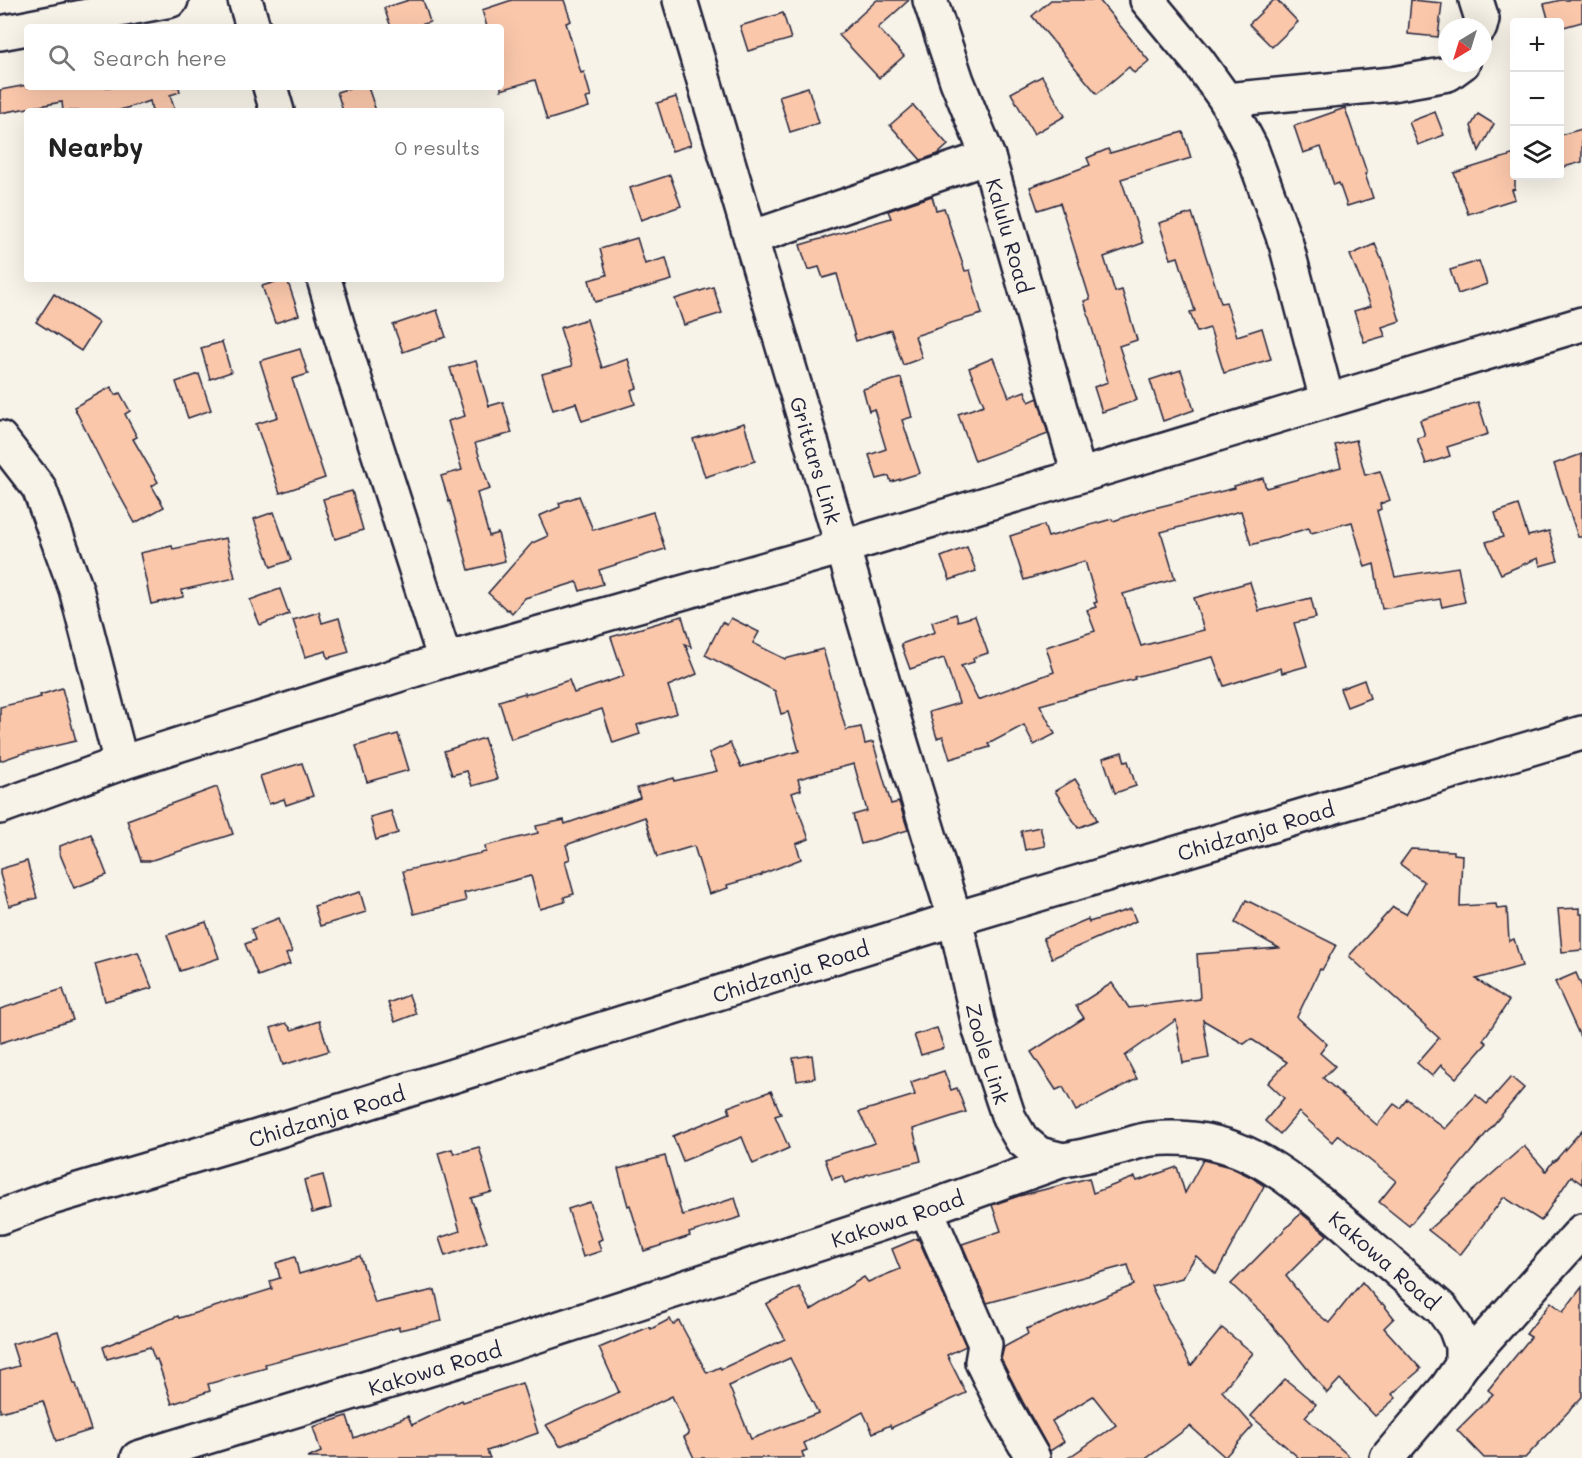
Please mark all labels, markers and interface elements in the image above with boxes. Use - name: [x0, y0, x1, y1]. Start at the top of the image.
- north arrow: [1438, 18, 1492, 72]
- map controls: [1510, 18, 1564, 180]
- button: +: [1510, 18, 1564, 72]
- search box: [24, 24, 504, 90]
- icon: search: [45, 41, 78, 74]
- text: Search here: [93, 43, 227, 72]
- button: −: [1510, 72, 1564, 126]
- button: layers: [1510, 126, 1564, 180]
- text: Nearby: [48, 130, 143, 164]
- text: 0 results: [395, 134, 480, 160]
- street label: Kalulu Road: [981, 175, 1040, 296]
- street label: Grittars Link: [785, 393, 848, 527]
- street label: Chidzanja Road: [1174, 794, 1337, 866]
- street label: Chidzanja Road: [709, 933, 872, 1008]
- street label: Zoole Link: [961, 1000, 1017, 1107]
- street label: Chidzanja Road: [245, 1078, 408, 1152]
- street label: Kakowa Road: [827, 1183, 967, 1253]
- street label: Kakowa Road: [1324, 1204, 1446, 1315]
- street label: Kakowa Road: [365, 1334, 504, 1401]

